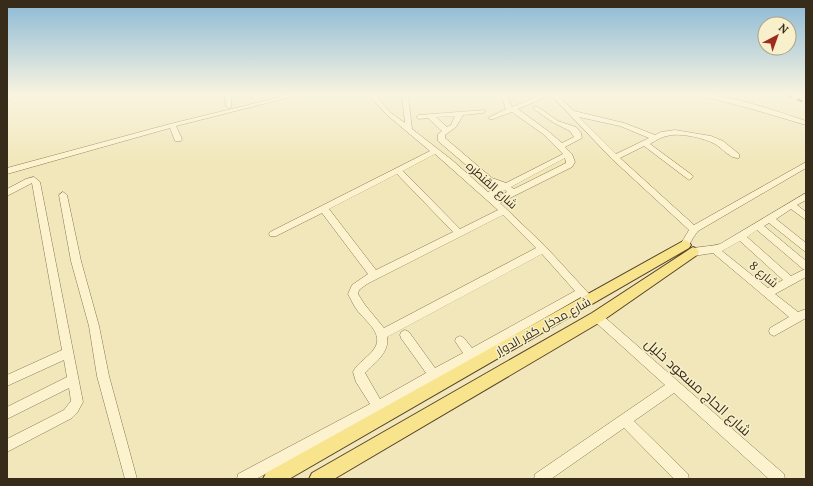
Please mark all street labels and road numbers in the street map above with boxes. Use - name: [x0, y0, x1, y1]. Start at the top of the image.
- street label: شارع القنطره: [463, 158, 521, 213]
- street label: شارع 8: [746, 258, 782, 291]
- street label: شارع مدخل كفر الدوار: [492, 294, 594, 360]
- street label: شارع الحاج مسعود خليل: [641, 334, 755, 440]

